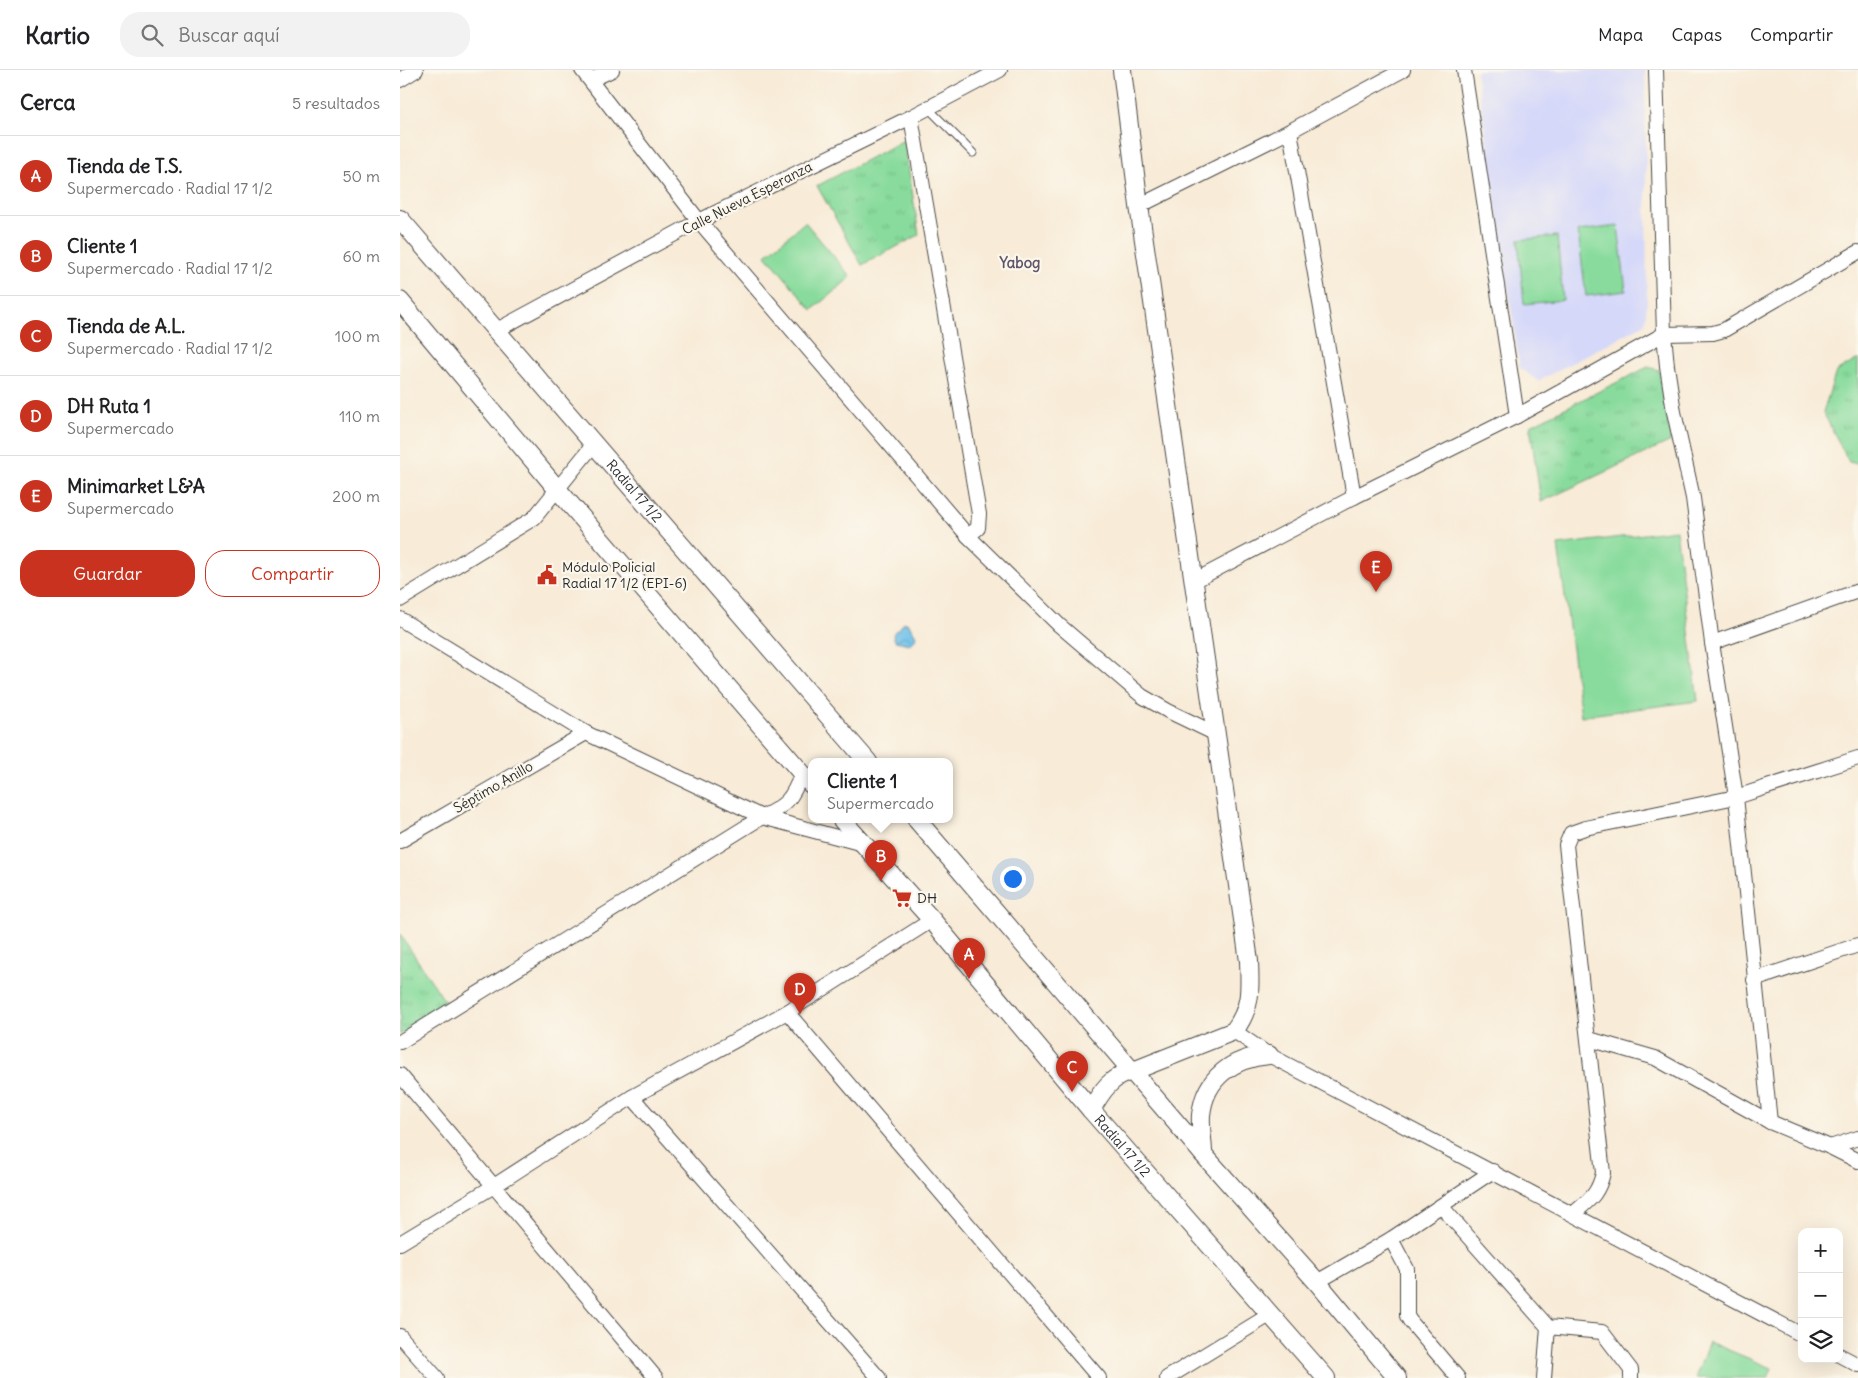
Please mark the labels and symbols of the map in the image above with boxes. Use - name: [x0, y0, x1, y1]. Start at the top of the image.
- street label: Calle Nueva Esperanza: [679, 157, 815, 239]
- district label: Yabog: [999, 253, 1040, 273]
- street label: Radial 17 1/2: [602, 456, 666, 526]
- pin: E: [1360, 551, 1392, 592]
- place label: Módulo Policial Radial 17 1/2 (EPI-6): [562, 558, 687, 592]
- public building icon: Módulo Policial Radial 17 1/2 (EPI-6): [536, 564, 558, 586]
- street label: Séptimo Anillo: [450, 757, 536, 817]
- pin: B: [865, 840, 897, 881]
- your location: [1000, 866, 1026, 892]
- supermarket icon: DH: [891, 887, 913, 909]
- place label: DH: [917, 889, 937, 907]
- pin: A: [953, 938, 985, 979]
- pin: D: [784, 973, 816, 1014]
- pin: C: [1056, 1051, 1088, 1092]
- street label: Radial 17 1/2: [1090, 1111, 1155, 1181]

